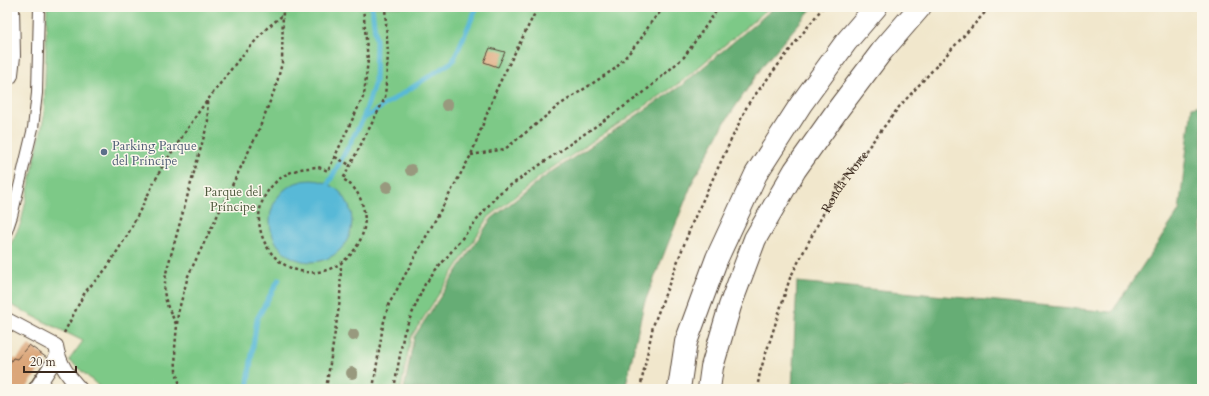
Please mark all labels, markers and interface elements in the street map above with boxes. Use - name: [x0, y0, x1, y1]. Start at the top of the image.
- place label: Parking Parque del Príncipe: [112, 137, 197, 170]
- marker: Parking Parque del Príncipe: [99, 147, 109, 157]
- street label: Ronda Norte: [817, 147, 873, 216]
- park label: Parque del Príncipe: [204, 183, 263, 216]
- scale bar: [24, 348, 76, 374]
- text: 20 m: [30, 354, 57, 370]

